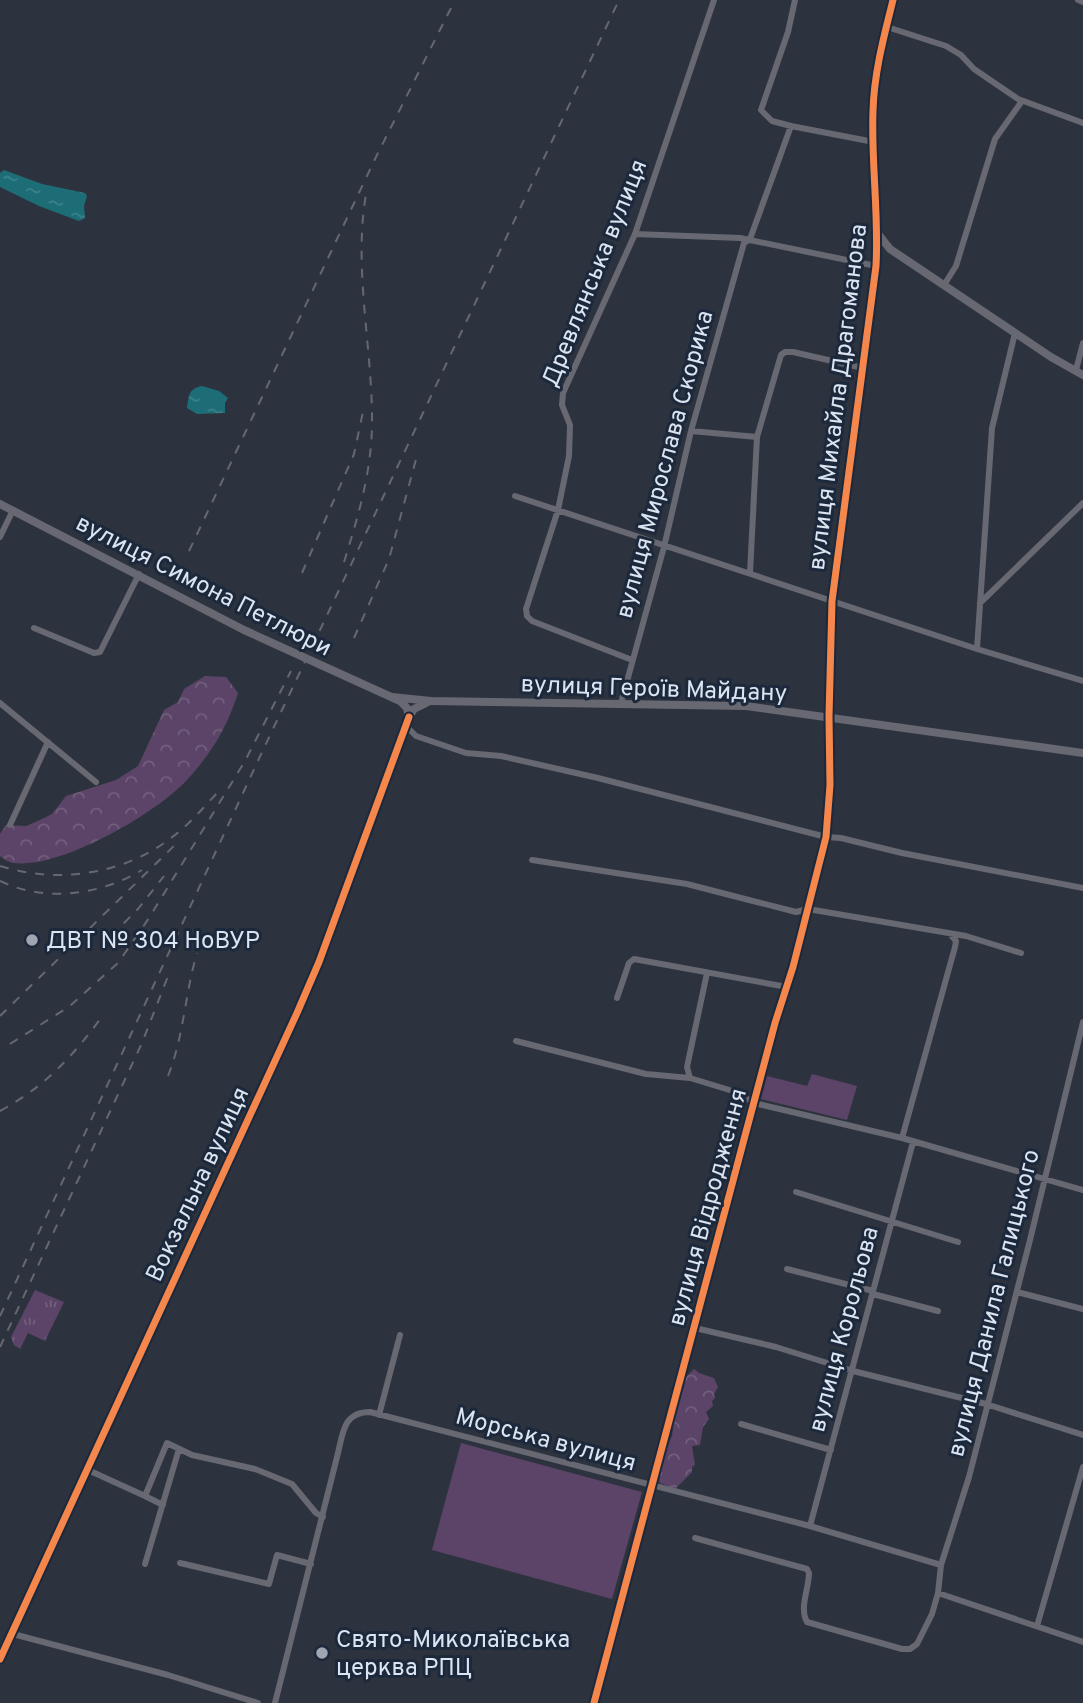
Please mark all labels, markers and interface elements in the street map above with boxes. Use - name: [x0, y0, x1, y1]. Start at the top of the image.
- street label: Древлянська вулиця: [536, 156, 655, 392]
- street label: вулиця Михайла Драгоманова: [803, 222, 875, 572]
- street label: вулиця Мирослава Скорика: [610, 307, 722, 622]
- street label: вулиця Симона Петлюри: [70, 509, 336, 664]
- street label: вулиця Героїв Майдану: [520, 670, 788, 710]
- place label: ДВТ № 304 НоВУР: [46, 927, 260, 957]
- marker: ДВТ № 304 НоВУР: [24, 932, 40, 948]
- street label: Вокзальна вулиця: [141, 1083, 257, 1287]
- street label: вулиця Відродження: [663, 1085, 755, 1330]
- street label: вулиця Данила Галицького: [942, 1147, 1048, 1460]
- street label: вулиця Корольова: [803, 1224, 887, 1435]
- street label: Морська вулиця: [452, 1402, 639, 1479]
- place label: Свято-Миколаївська церква РПЦ: [336, 1626, 570, 1684]
- marker: Свято-Миколаївська церква РПЦ: [314, 1645, 330, 1661]

